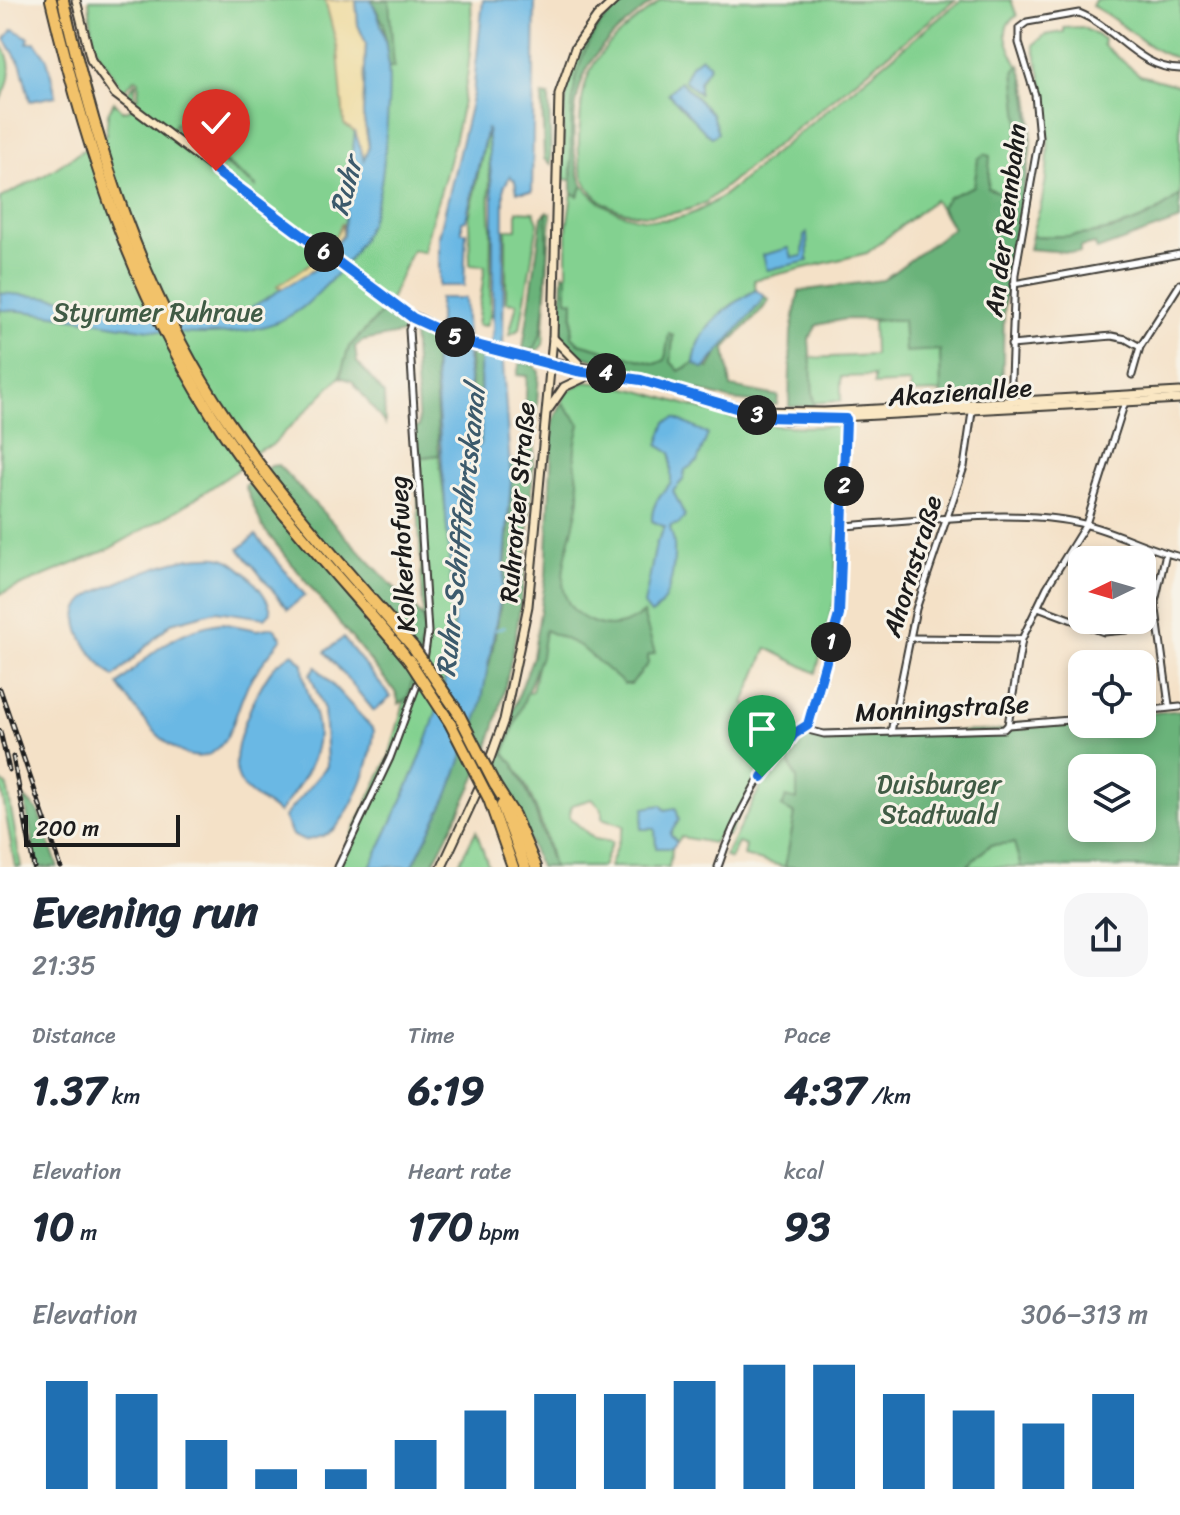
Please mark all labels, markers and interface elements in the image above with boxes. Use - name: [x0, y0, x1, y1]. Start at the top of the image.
- pin: [182, 89, 250, 171]
- icon: check: [194, 101, 238, 145]
- street label: An der Rennbahn: [970, 121, 1040, 320]
- water label: Ruhr: [314, 146, 378, 221]
- pin: 6: [304, 232, 344, 272]
- text: 6: [318, 232, 330, 271]
- park label: Styrumer Ruhraue: [53, 289, 263, 335]
- pin: 5: [435, 317, 475, 357]
- text: 5: [448, 317, 462, 356]
- pin: 4: [586, 353, 626, 393]
- text: 4: [599, 353, 613, 392]
- street label: Akazienallee: [886, 364, 1034, 420]
- water label: Ruhr-Schifffahrtskanal: [421, 377, 501, 679]
- pin: 3: [737, 395, 777, 435]
- text: 3: [751, 395, 763, 434]
- street label: Ruhrorter Straße: [485, 400, 549, 604]
- pin: 2: [824, 466, 864, 506]
- text: 2: [838, 466, 850, 505]
- street label: Kolkerhofweg: [375, 475, 429, 633]
- street label: Ahornstraße: [868, 489, 955, 644]
- north arrow: [1068, 546, 1156, 634]
- map controls: [1068, 546, 1156, 842]
- pin: 1: [811, 622, 851, 662]
- text: 1: [826, 622, 836, 661]
- button: locate: [1068, 650, 1156, 738]
- street label: Monningstraße: [854, 680, 1030, 736]
- pin: [728, 695, 796, 777]
- icon: arrive: [740, 707, 784, 751]
- button: layers: [1068, 754, 1156, 842]
- park label: Duisburger Stadtwald: [877, 761, 1002, 837]
- text: 200 m: [36, 809, 99, 848]
- scale bar: [24, 811, 180, 847]
- text: Evening run: [32, 873, 258, 951]
- button: share: [1064, 893, 1148, 977]
- text: 21:35: [32, 942, 96, 988]
- text: Distance: [32, 1016, 116, 1055]
- text: Time: [408, 1016, 455, 1055]
- text: Pace: [784, 1016, 831, 1055]
- text: 1.37: [32, 1055, 106, 1126]
- text: 6:19: [408, 1055, 485, 1126]
- text: 4:37: [784, 1055, 866, 1126]
- text: km: [106, 1077, 140, 1116]
- text: /km: [866, 1077, 911, 1116]
- text: Elevation: [32, 1152, 121, 1191]
- text: Heart rate: [408, 1152, 511, 1191]
- text: kcal: [784, 1152, 824, 1191]
- text: 10: [32, 1191, 74, 1262]
- text: 170: [408, 1191, 473, 1262]
- text: 93: [784, 1191, 831, 1262]
- text: m: [74, 1213, 97, 1252]
- text: bpm: [473, 1213, 520, 1252]
- text: Elevation: [32, 1291, 137, 1337]
- text: 306–313 m: [1021, 1291, 1148, 1337]

